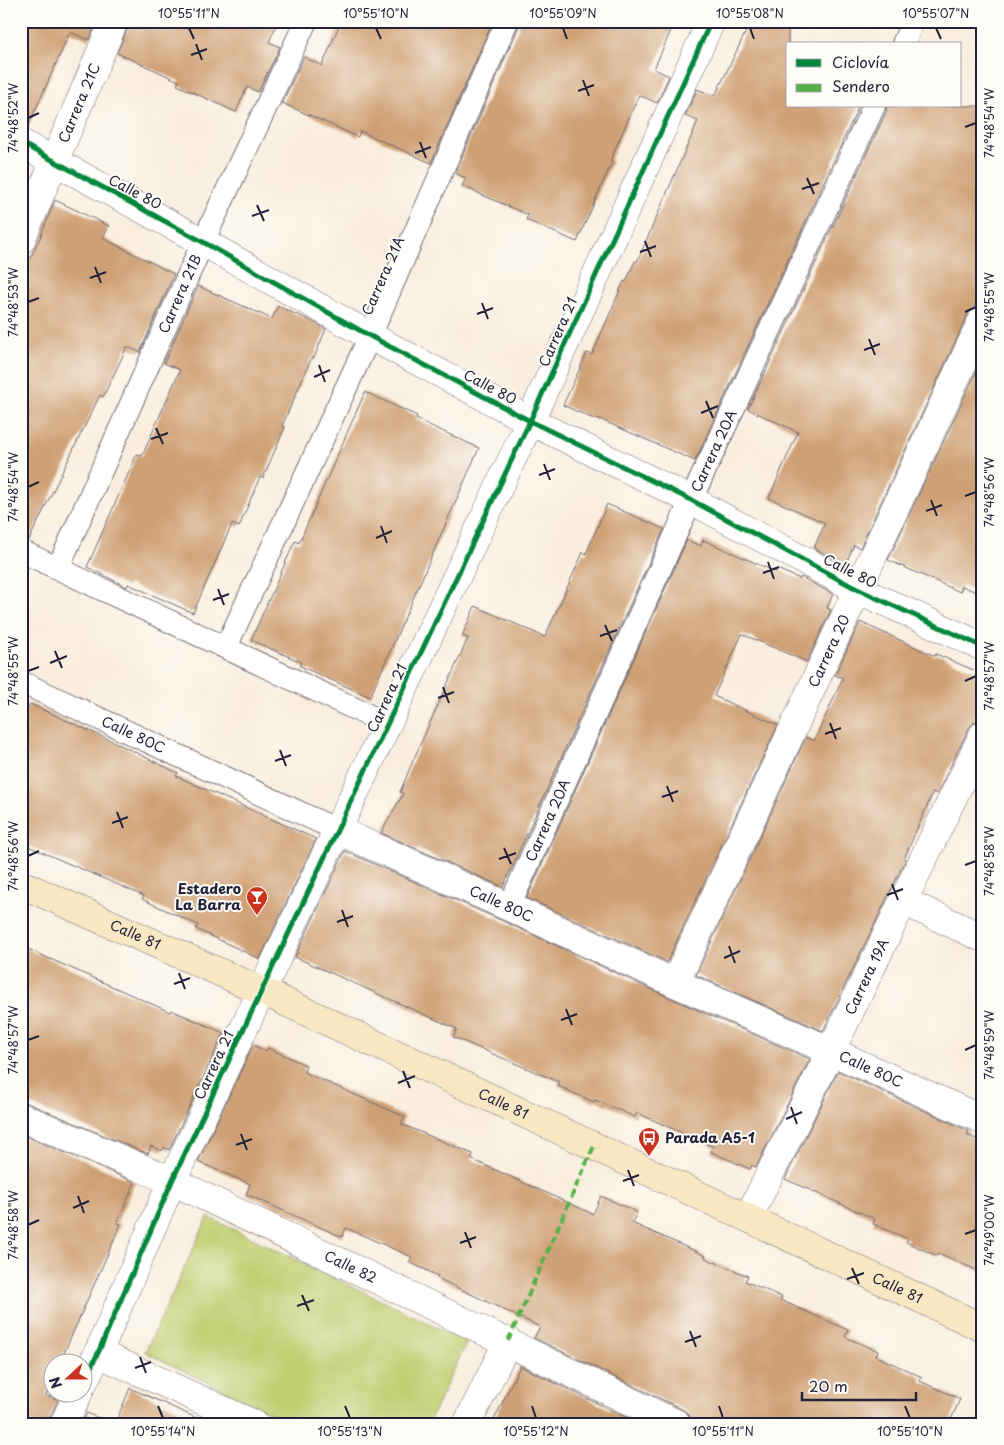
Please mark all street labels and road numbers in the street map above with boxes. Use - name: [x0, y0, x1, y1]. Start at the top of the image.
- street label: Carrera 21C: [53, 59, 105, 146]
- street label: Calle 80: [105, 169, 166, 214]
- street label: Carrera 21A: [356, 233, 409, 319]
- street label: Carrera 21B: [153, 251, 206, 337]
- street label: Carrera 21: [533, 294, 582, 370]
- street label: Calle 80: [460, 364, 521, 409]
- street label: Carrera 20A: [685, 406, 742, 495]
- street label: Calle 80: [820, 548, 881, 593]
- street label: Carrera 20: [803, 611, 855, 691]
- street label: Carrera 21: [361, 660, 412, 736]
- street label: Calle 80C: [98, 710, 169, 758]
- street label: Carrera 20A: [520, 775, 575, 865]
- street label: Calle 80C: [466, 880, 537, 927]
- street label: Calle 81: [107, 914, 164, 955]
- street label: Carrera 19A: [839, 934, 894, 1018]
- street label: Carrera 21: [188, 1027, 239, 1103]
- street label: Calle 80C: [836, 1045, 906, 1092]
- street label: Calle 81: [475, 1082, 532, 1124]
- street label: Calle 82: [321, 1245, 380, 1288]
- street label: Calle 81: [869, 1267, 926, 1308]

